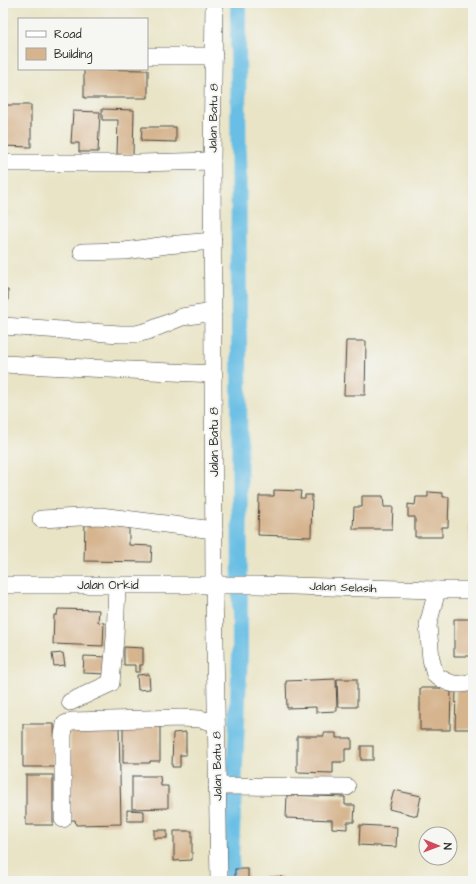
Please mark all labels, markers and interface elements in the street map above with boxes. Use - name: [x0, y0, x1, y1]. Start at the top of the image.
- legend: [18, 18, 148, 70]
- text: Road: [54, 26, 82, 43]
- text: Building: [54, 46, 92, 64]
- street label: Jalan Batu 8: [204, 83, 223, 153]
- street label: Jalan Batu 8: [206, 407, 223, 477]
- street label: Jalan Orkid: [77, 577, 139, 594]
- street label: Jalan Selasih: [309, 578, 377, 597]
- street label: Jalan Batu 8: [208, 731, 227, 801]
- north arrow: [418, 826, 458, 866]
- text: N: [440, 843, 455, 850]

